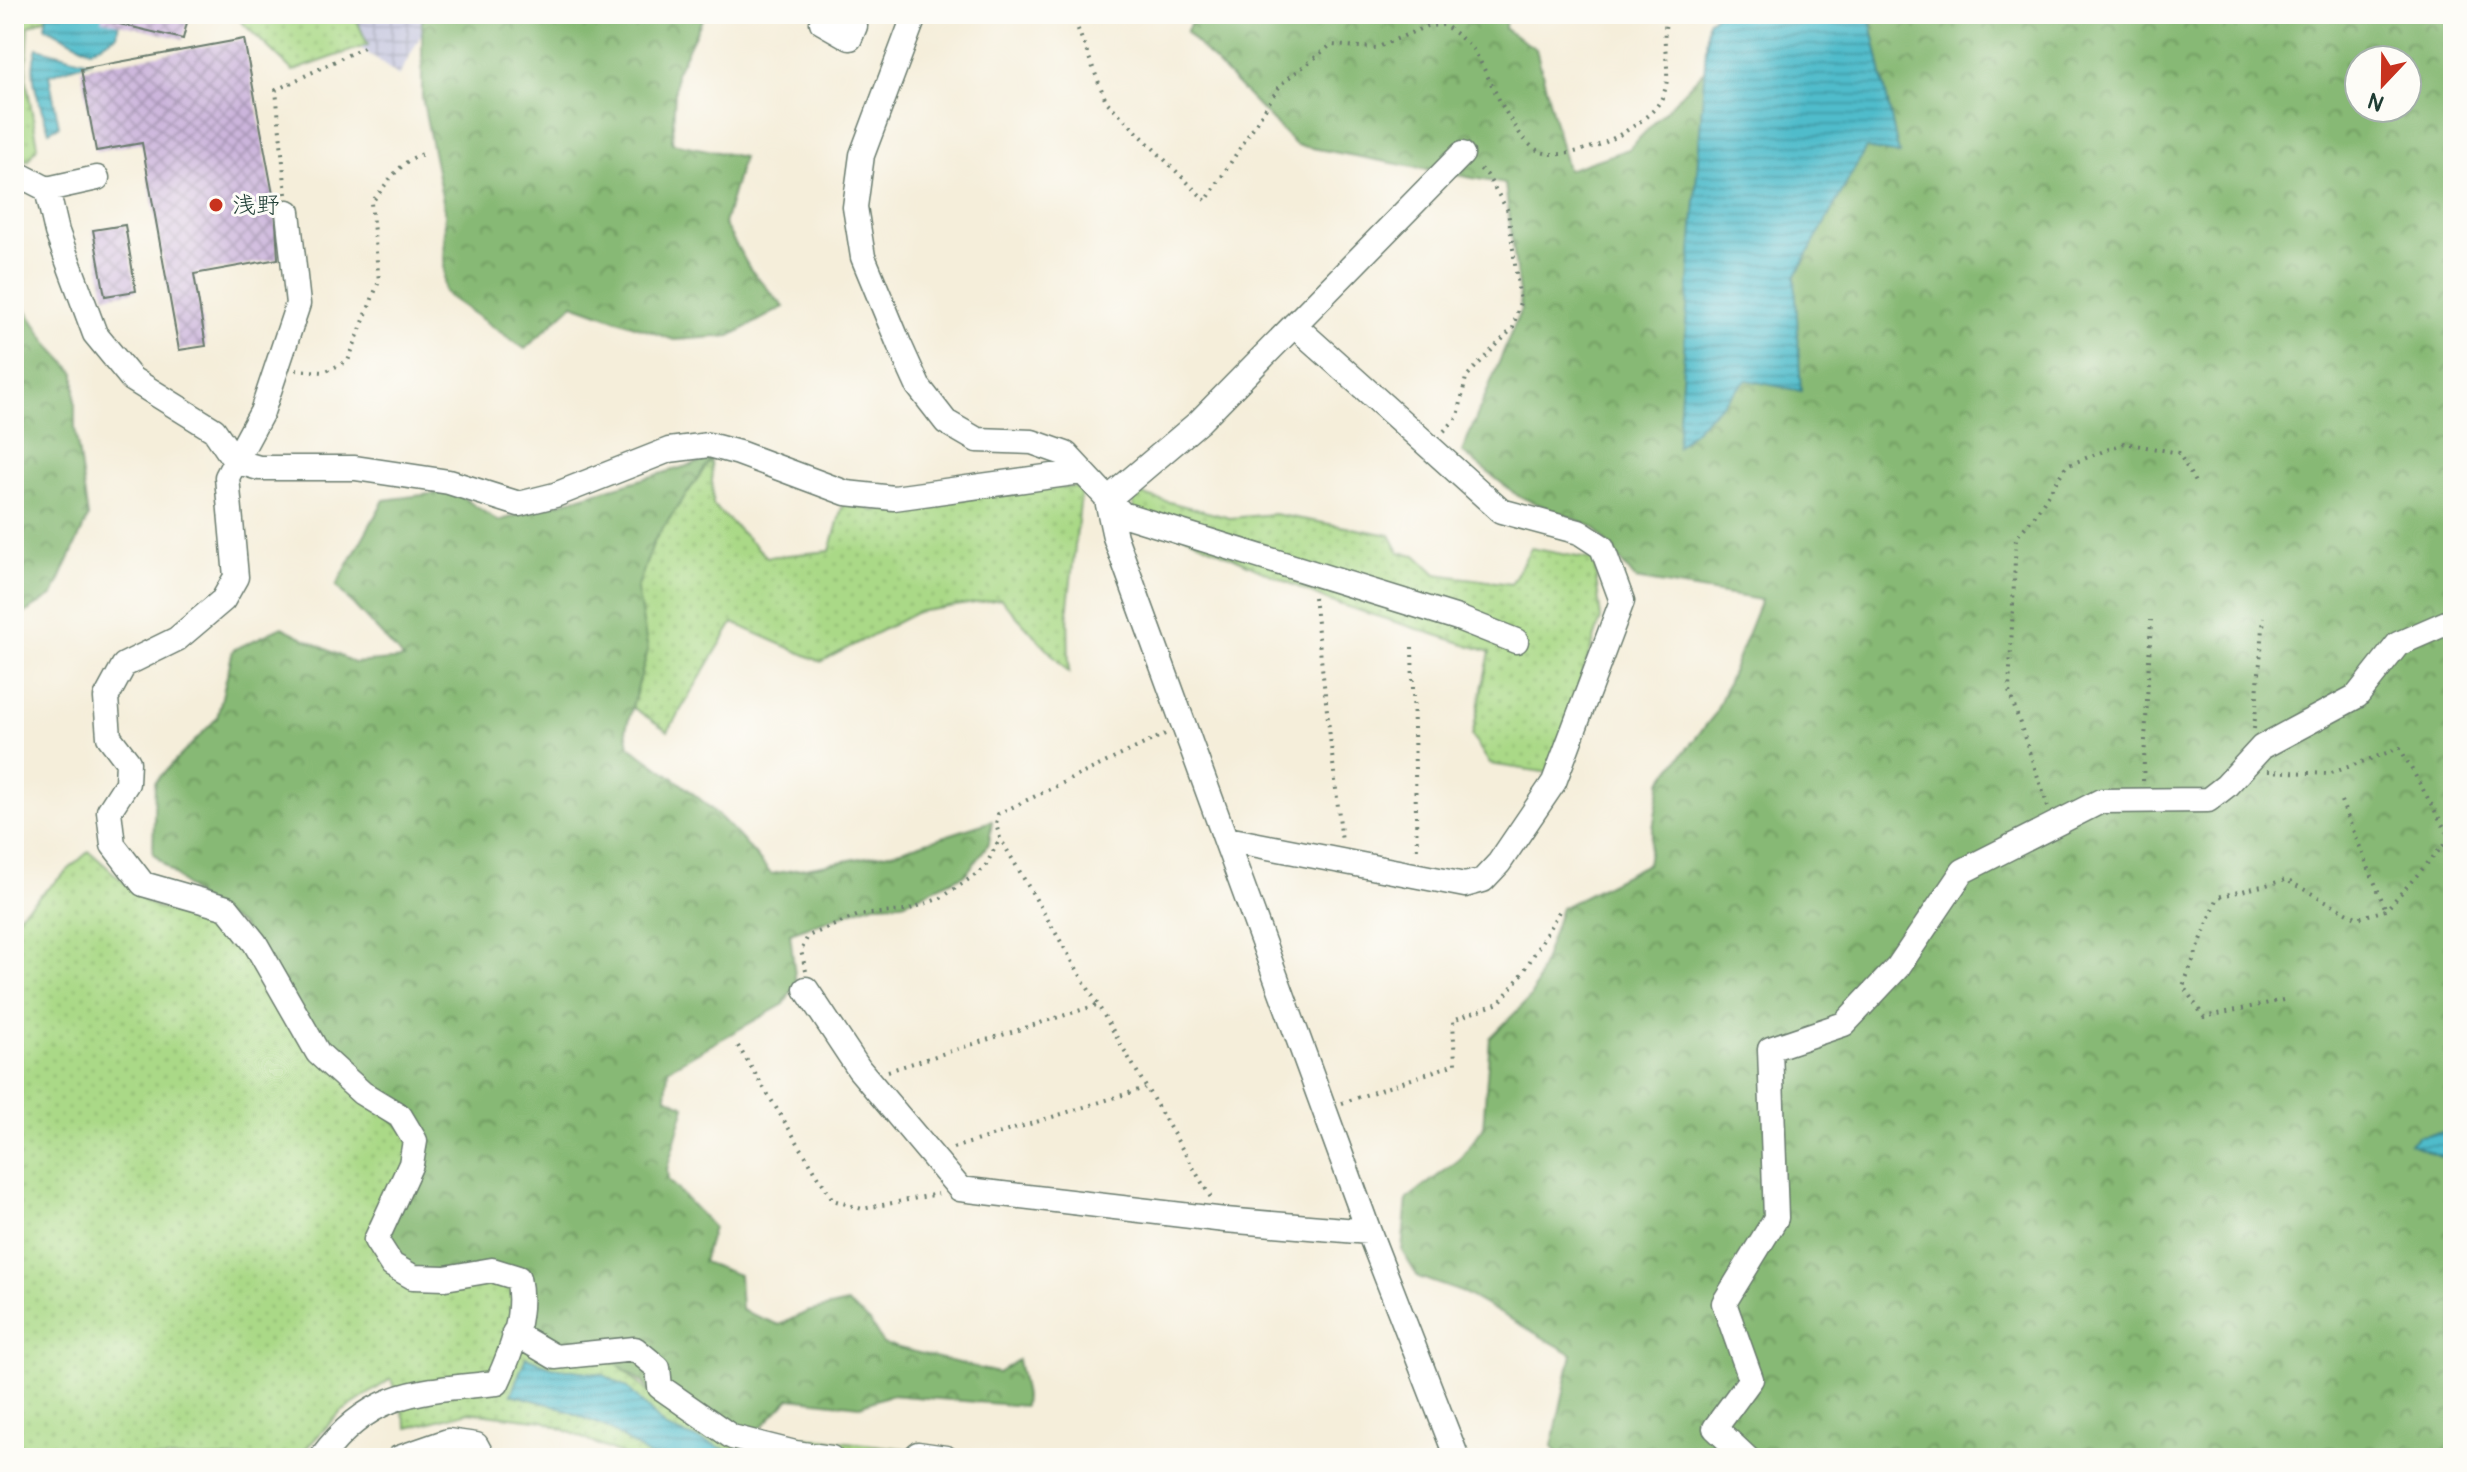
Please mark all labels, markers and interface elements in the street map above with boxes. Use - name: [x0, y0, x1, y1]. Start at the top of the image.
- north arrow: [2343, 44, 2423, 124]
- text: N: [2364, 86, 2388, 117]
- place label: 浅野: [232, 191, 280, 220]
- marker: 浅野: [207, 196, 225, 214]

